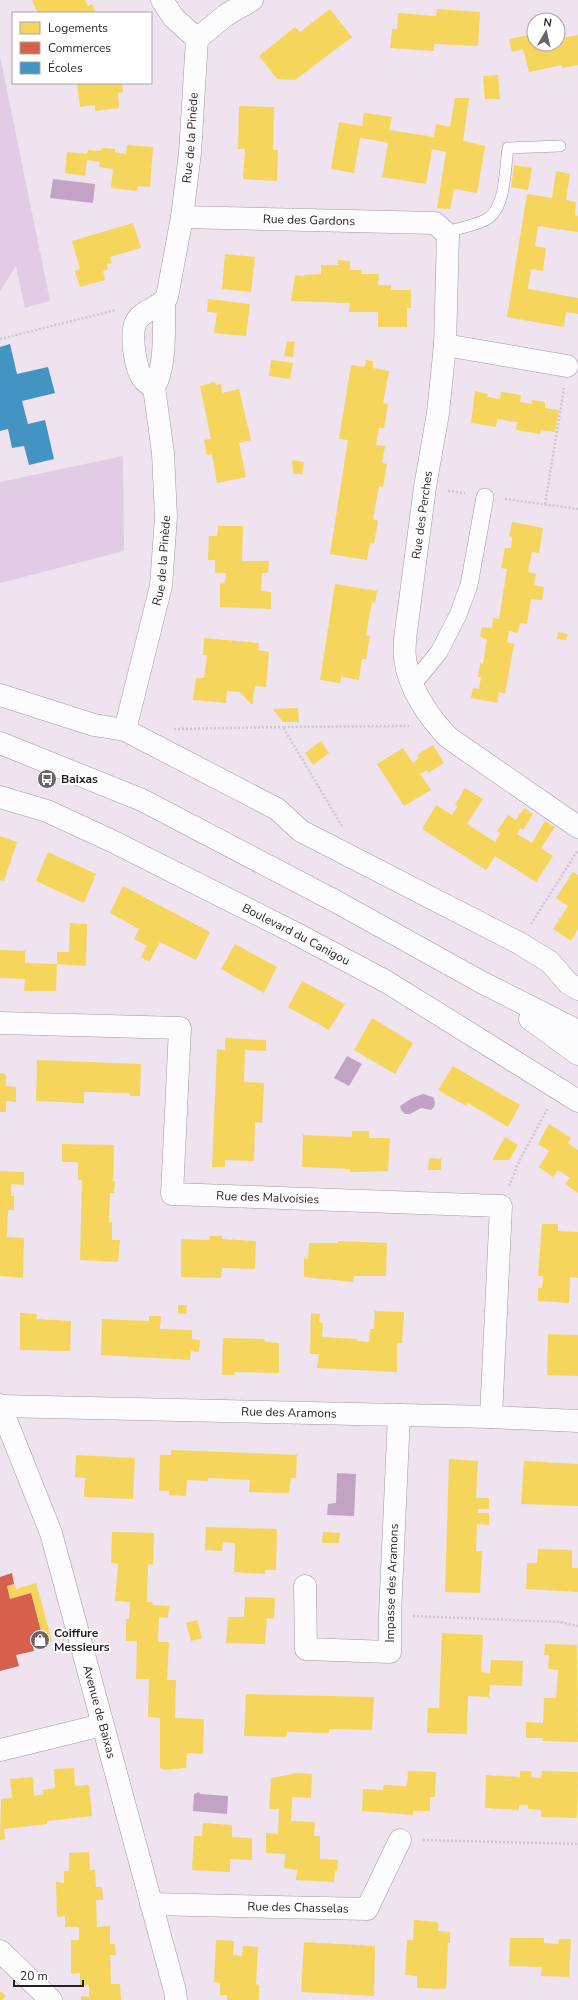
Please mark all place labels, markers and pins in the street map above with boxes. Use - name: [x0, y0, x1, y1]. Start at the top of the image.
- bus stop icon: Baixas: [36, 768, 58, 790]
- place label: Baixas: [61, 771, 98, 787]
- place label: Coiffure Messieurs: [54, 1625, 110, 1655]
- shop icon: Coiffure Messieurs: [29, 1629, 51, 1651]

